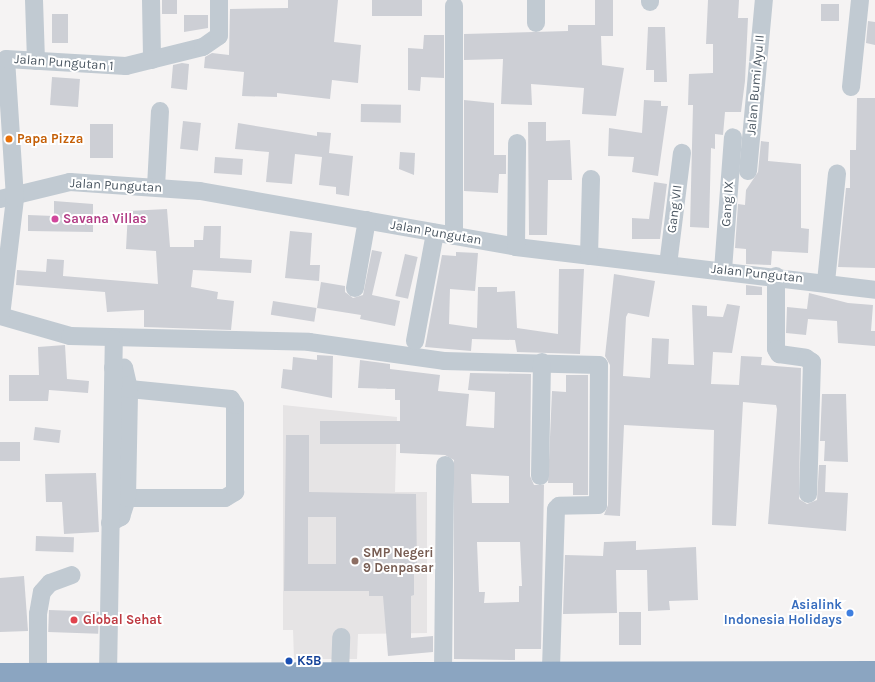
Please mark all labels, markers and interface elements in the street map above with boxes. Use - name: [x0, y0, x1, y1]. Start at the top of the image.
- street label: Jalan Bumi Ayu II: [744, 34, 768, 136]
- street label: Jalan Pungutan 1: [14, 52, 114, 74]
- place label: Papa Pizza: [17, 131, 83, 147]
- marker: Papa Pizza: [4, 134, 14, 144]
- street label: Jalan Pungutan: [70, 176, 162, 196]
- street label: Gang IX: [719, 181, 737, 227]
- street label: Gang VII: [664, 184, 686, 234]
- place label: Savana Villas: [63, 211, 147, 227]
- marker: Savana Villas: [50, 214, 60, 224]
- street label: Jalan Pungutan: [389, 217, 483, 249]
- street label: Jalan Pungutan: [710, 261, 804, 287]
- place label: SMP Negeri 9 Denpasar: [363, 546, 434, 577]
- marker: SMP Negeri 9 Denpasar: [350, 556, 360, 566]
- place label: Asialink Indonesia Holidays: [724, 598, 842, 629]
- marker: Asialink Indonesia Holidays: [845, 608, 855, 618]
- place label: Global Sehat: [83, 612, 162, 628]
- marker: Global Sehat: [68, 614, 80, 626]
- place label: K5B: [297, 653, 321, 669]
- marker: K5B: [284, 656, 294, 666]

